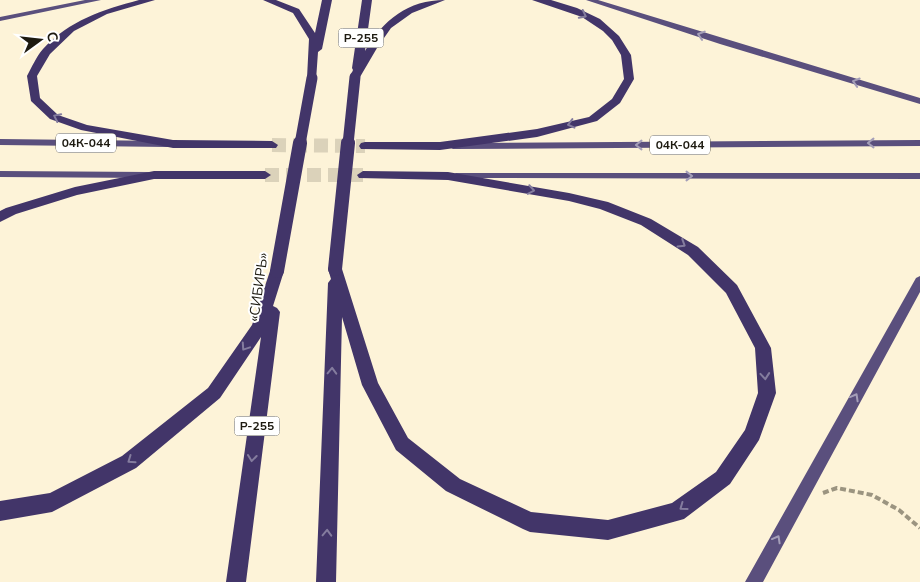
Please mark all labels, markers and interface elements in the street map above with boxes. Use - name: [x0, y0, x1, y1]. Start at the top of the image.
- one-way arrow: [578, 9, 587, 19]
- north arrow: [15, 15, 65, 65]
- road number: Р-255: [338, 28, 384, 48]
- text: С: [42, 30, 63, 44]
- one-way arrow: [697, 31, 706, 41]
- one-way arrow: [853, 78, 861, 88]
- one-way arrow: [54, 114, 63, 124]
- one-way arrow: [566, 118, 575, 129]
- road number: 04К-044: [56, 134, 116, 152]
- road number: 04К-044: [650, 136, 710, 154]
- one-way arrow: [867, 138, 875, 148]
- one-way arrow: [635, 140, 642, 150]
- one-way arrow: [686, 171, 694, 181]
- one-way arrow: [526, 185, 535, 195]
- one-way arrow: [677, 238, 686, 248]
- street label: «СИБИРЬ»: [244, 251, 273, 323]
- one-way arrow: [242, 342, 252, 351]
- one-way arrow: [327, 367, 337, 374]
- one-way arrow: [760, 373, 771, 381]
- one-way arrow: [849, 393, 859, 402]
- road number: Р-255: [234, 416, 280, 436]
- one-way arrow: [248, 453, 258, 462]
- one-way arrow: [127, 454, 137, 463]
- one-way arrow: [679, 501, 689, 510]
- one-way arrow: [322, 529, 333, 537]
- one-way arrow: [771, 536, 781, 545]

